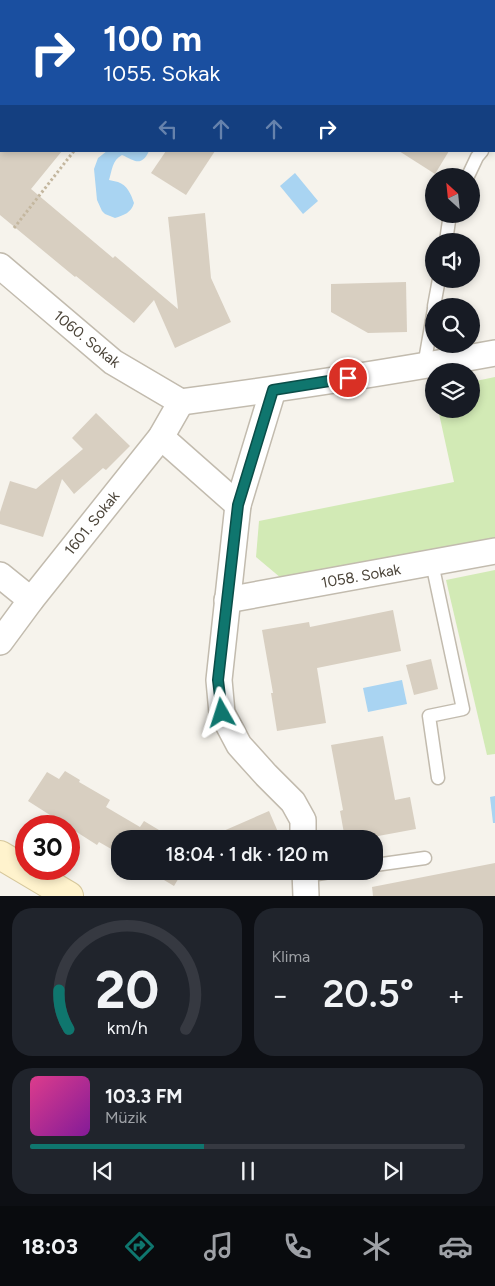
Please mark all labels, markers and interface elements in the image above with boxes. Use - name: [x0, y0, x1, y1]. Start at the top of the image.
- text: 100 m: [103, 18, 202, 60]
- icon: right: [20, 20, 85, 85]
- text: 1055. Sokak: [103, 60, 220, 87]
- icon: left: [154, 115, 182, 143]
- icon: ahead: [207, 115, 235, 143]
- icon: ahead: [260, 115, 288, 143]
- icon: right: [313, 115, 341, 143]
- north arrow: [425, 168, 480, 222]
- map controls: [425, 168, 480, 418]
- button: sound: [425, 233, 480, 288]
- button: search: [425, 298, 480, 353]
- street label: 1060. Sokak: [50, 307, 125, 372]
- pin: [327, 357, 369, 399]
- button: layers: [425, 363, 480, 418]
- icon: arrive: [334, 364, 362, 392]
- street label: 1601. Sokak: [61, 487, 124, 559]
- street label: 1058. Sokak: [320, 560, 403, 592]
- position arrow: [195, 686, 247, 738]
- speed limit sign: 30: [15, 815, 80, 880]
- text: 18:04 · 1 dk · 120 m: [166, 843, 328, 866]
- text: Klima: [272, 947, 310, 966]
- text: 20: [95, 959, 159, 1021]
- text: 20.5°: [323, 971, 414, 1017]
- text: −: [272, 978, 289, 1012]
- text: +: [448, 978, 465, 1012]
- text: km/h: [106, 1017, 147, 1038]
- text: 103.3 FM: [105, 1085, 183, 1108]
- text: Müzik: [105, 1108, 147, 1127]
- icon: previous: [89, 1157, 117, 1185]
- icon: pause: [234, 1157, 262, 1185]
- icon: next: [379, 1157, 407, 1185]
- icon: directions: [122, 1229, 157, 1264]
- icon: music: [201, 1229, 236, 1264]
- icon: phone: [280, 1229, 315, 1264]
- icon: climate: [359, 1229, 394, 1264]
- icon: car: [438, 1229, 473, 1264]
- text: 18:03: [22, 1233, 78, 1260]

